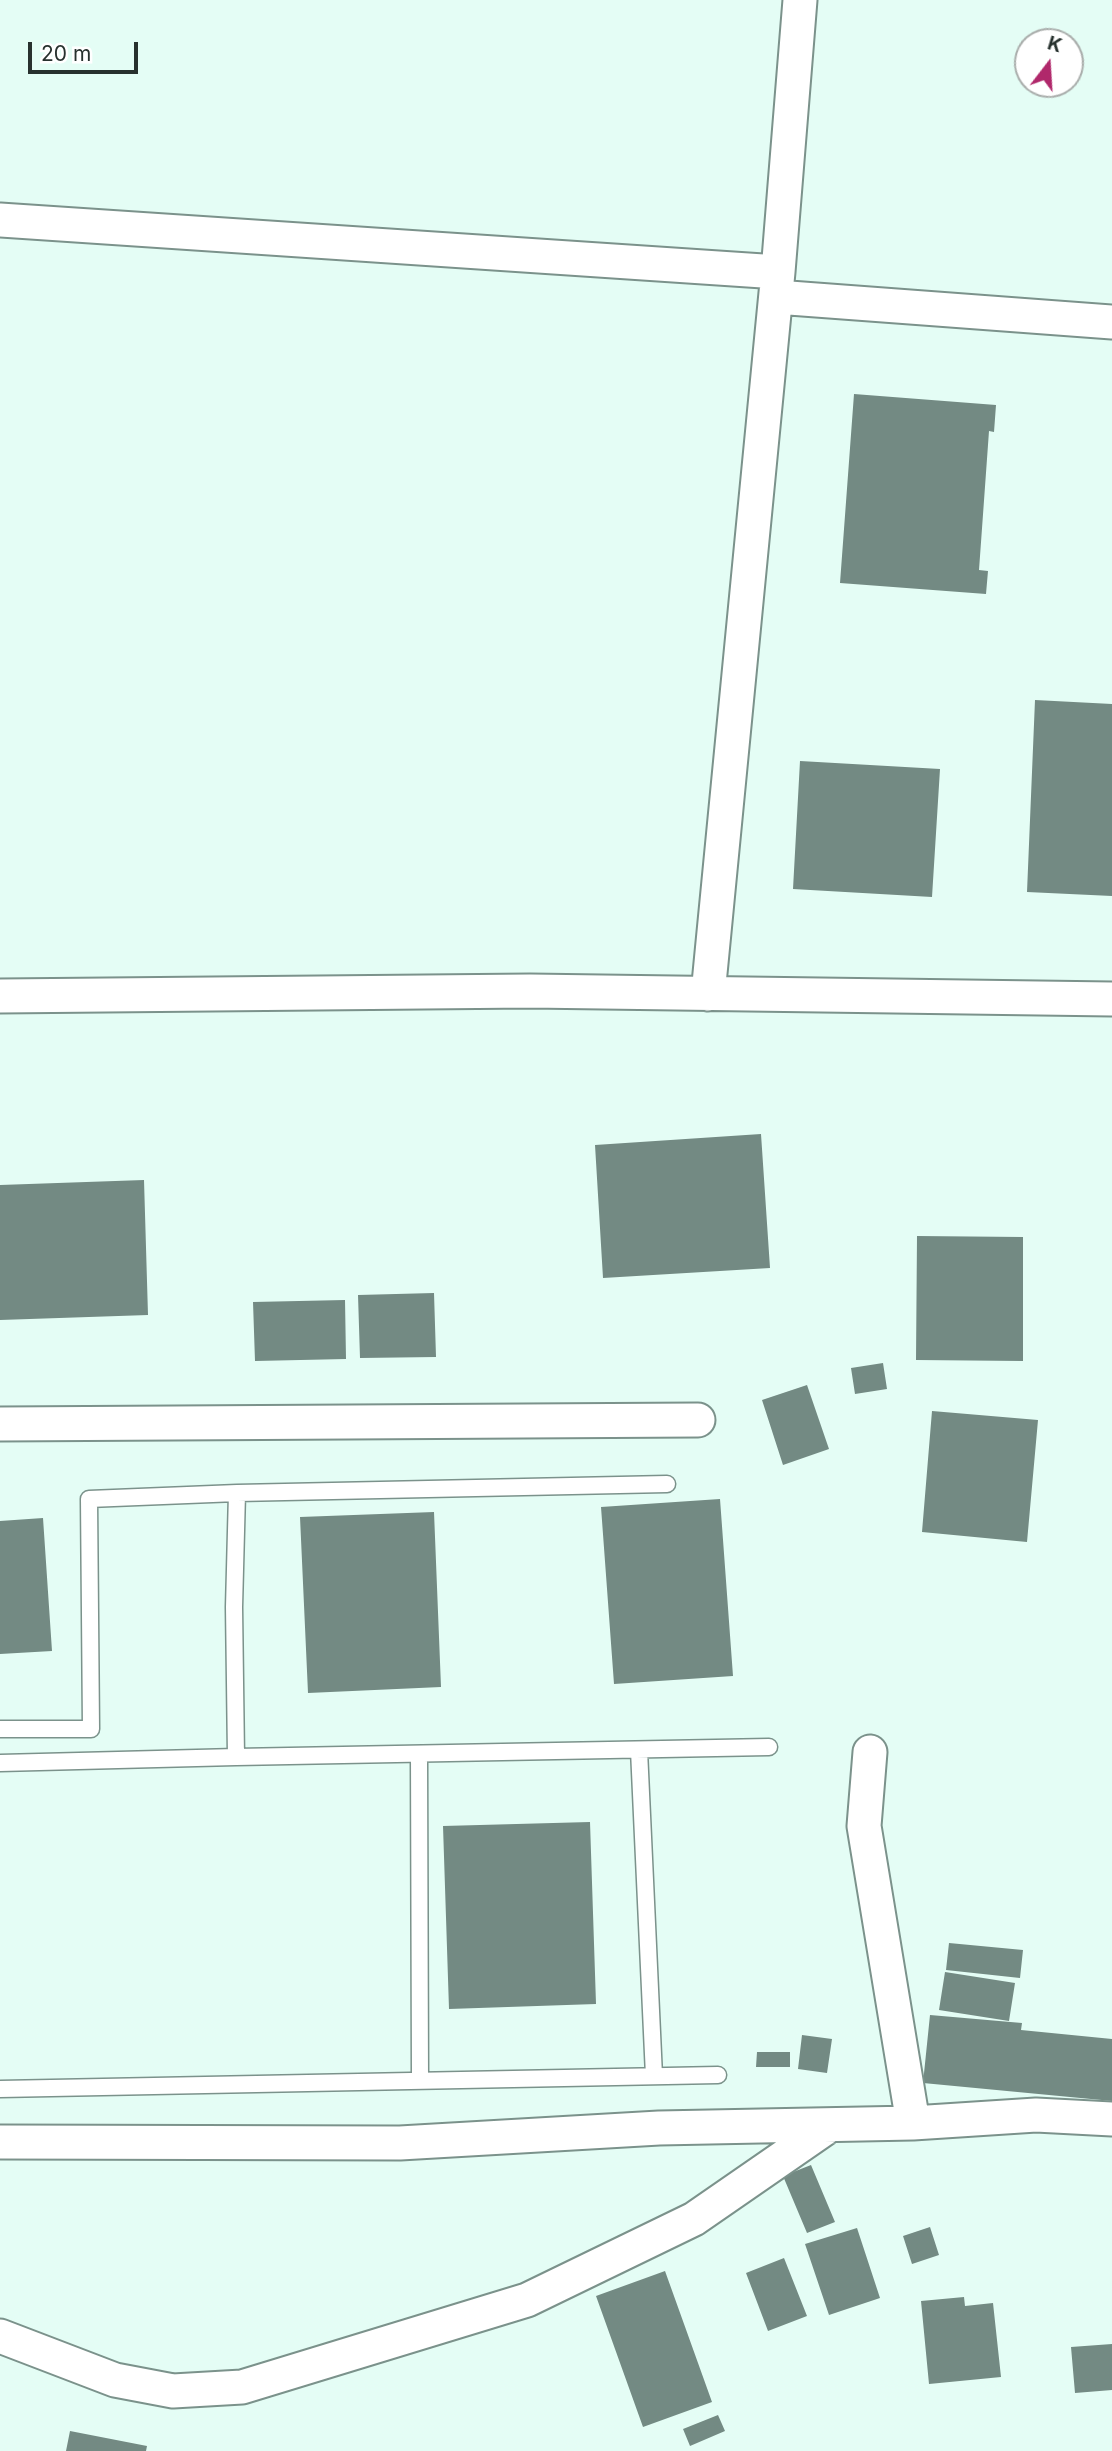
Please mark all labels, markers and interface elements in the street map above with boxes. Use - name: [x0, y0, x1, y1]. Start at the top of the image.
- scale bar: [32, 28, 142, 72]
- north arrow: [1014, 28, 1084, 98]
- text: K: [1045, 31, 1065, 57]
- text: 20 m: [41, 41, 91, 66]

